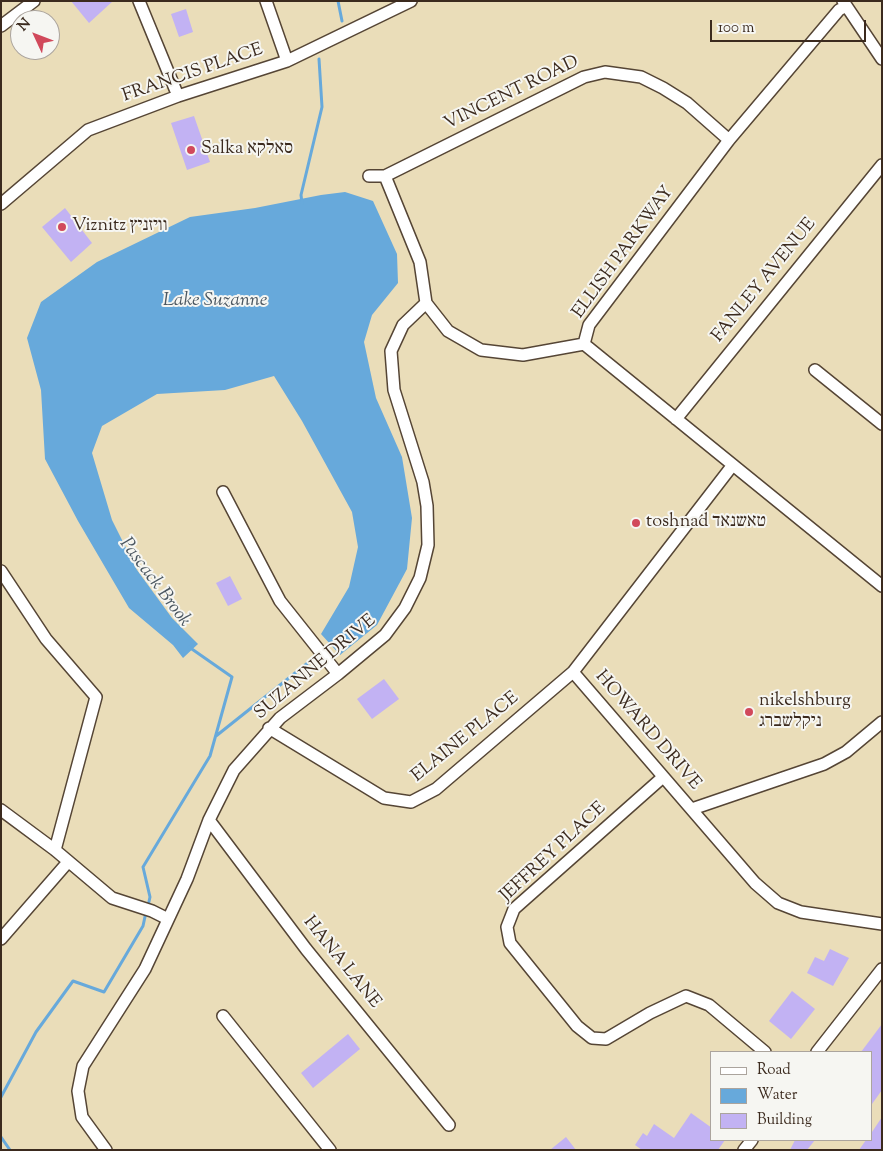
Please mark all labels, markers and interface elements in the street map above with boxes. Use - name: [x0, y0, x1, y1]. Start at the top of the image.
- north arrow: [10, 10, 60, 60]
- scale bar: [713, 10, 869, 42]
- text: N: [14, 15, 36, 36]
- text: 100 m: [718, 18, 754, 39]
- street label: FRANCIS PLACE: [120, 40, 266, 108]
- street label: VINCENT ROAD: [441, 52, 583, 136]
- place label: Salka סאלקא: [201, 139, 293, 161]
- marker: Salka סאלקא: [185, 144, 197, 156]
- street label: ELLISH PARKWAY: [569, 183, 679, 323]
- street label: FANLEY AVENUE: [708, 214, 822, 348]
- place label: Viznitz וויזניץ: [72, 216, 168, 238]
- marker: Viznitz וויזניץ: [56, 221, 68, 233]
- water label: Lake Suzanne: [163, 291, 267, 313]
- place label: toshnad טאשנאד: [646, 512, 766, 534]
- marker: toshnad טאשנאד: [630, 517, 642, 529]
- water label: Pascack Brook: [113, 534, 195, 632]
- street label: SUZANNE DRIVE: [251, 611, 381, 725]
- street label: HOWARD DRIVE: [589, 667, 705, 795]
- street label: ELAINE PLACE: [408, 688, 524, 788]
- place label: nikelshburg ניקלשברג: [759, 691, 851, 734]
- marker: nikelshburg ניקלשברג: [743, 706, 755, 718]
- street label: JEFFREY PLACE: [497, 799, 611, 907]
- street label: HANA LANE: [297, 913, 385, 1013]
- legend: [710, 1051, 873, 1141]
- text: Road: [757, 1060, 791, 1081]
- text: Water: [757, 1085, 797, 1106]
- text: Building: [757, 1110, 812, 1131]

